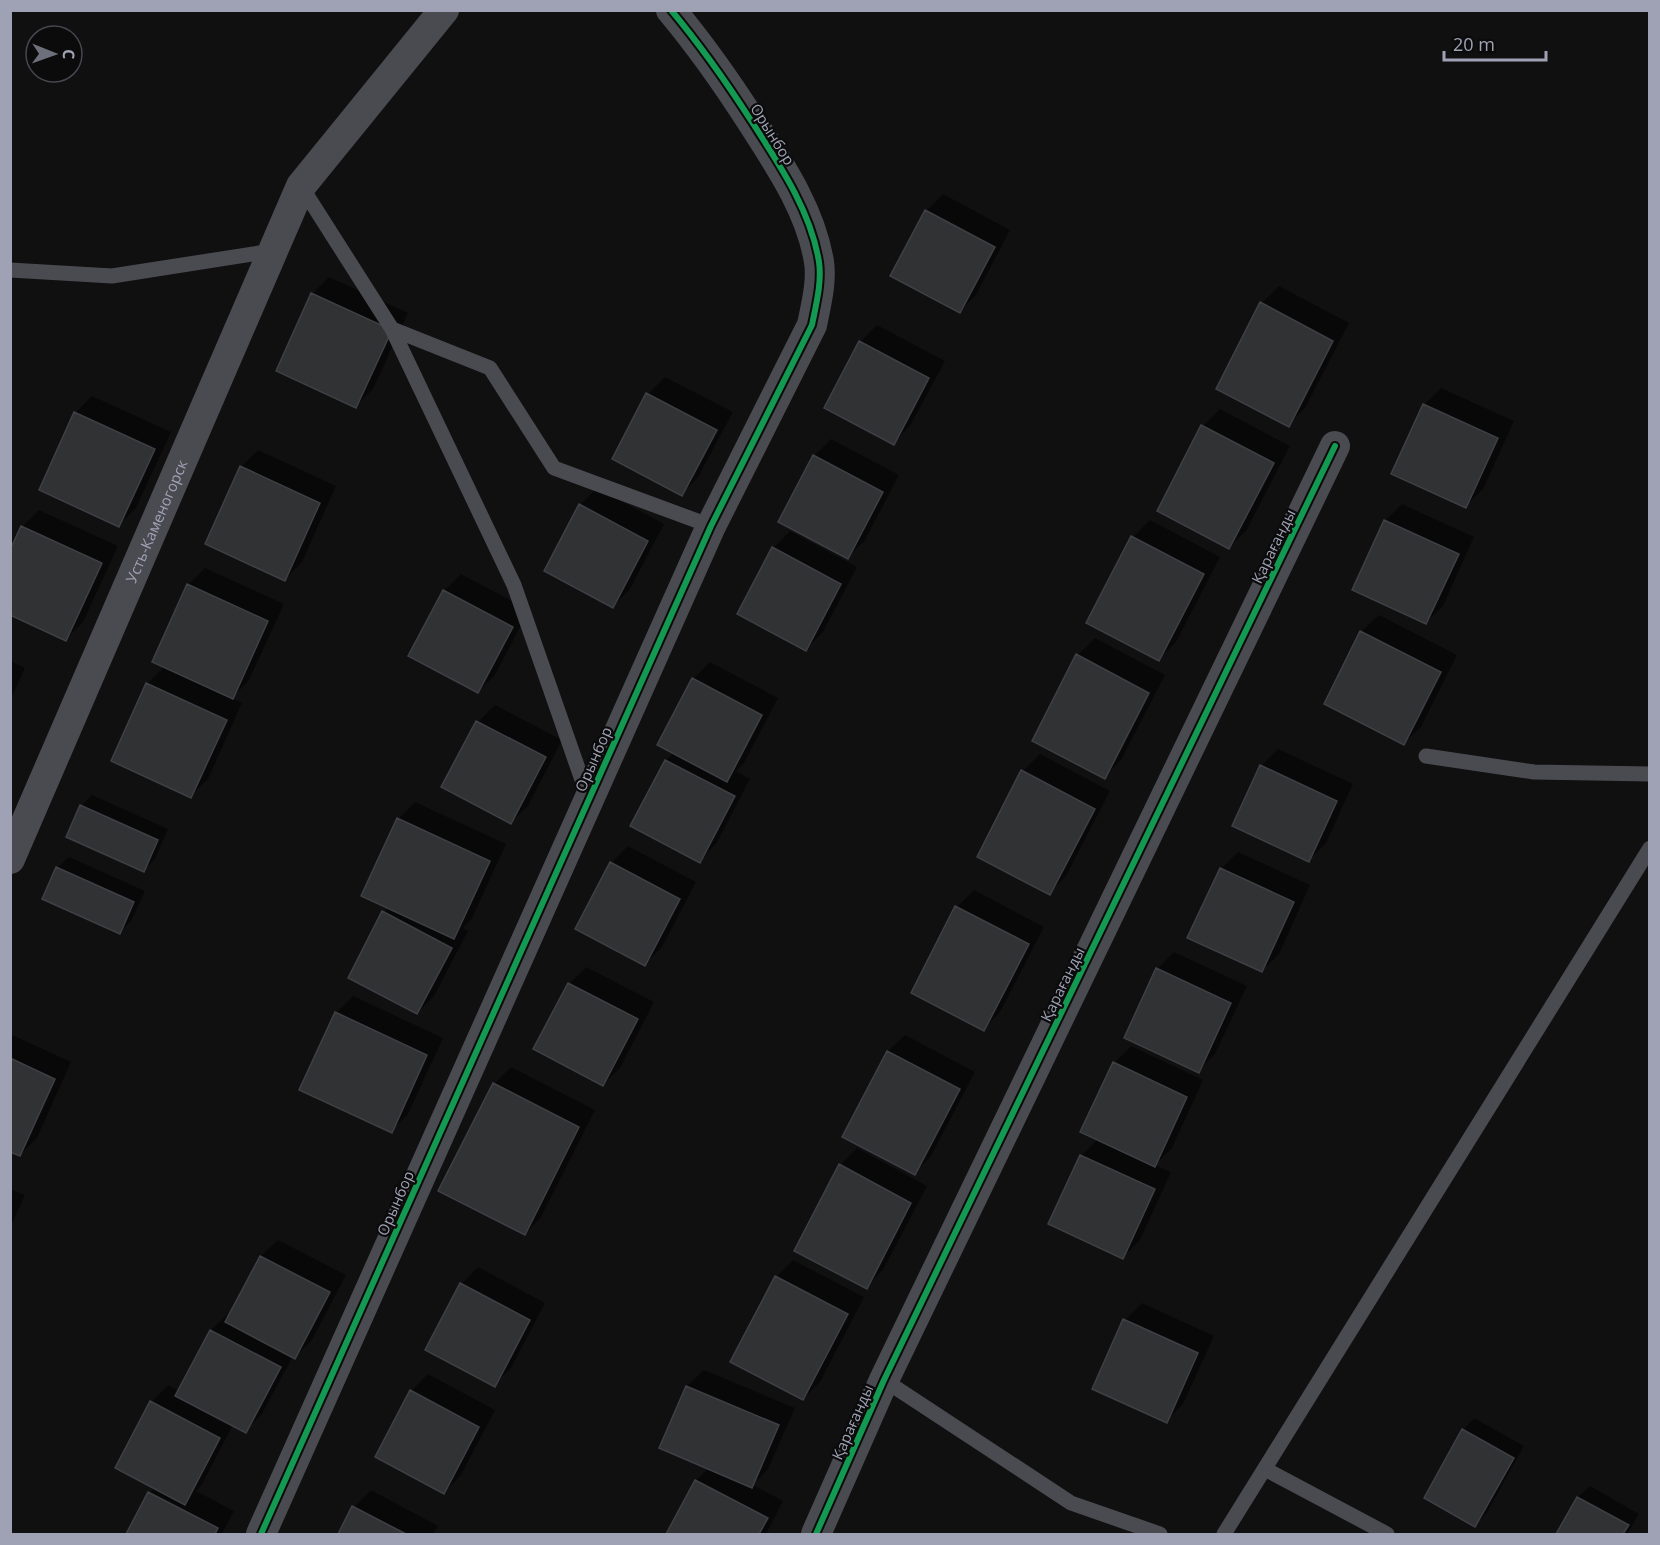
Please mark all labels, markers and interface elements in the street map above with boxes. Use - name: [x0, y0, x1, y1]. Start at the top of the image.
- north arrow: [24, 24, 84, 84]
- scale bar: [1444, 24, 1546, 62]
- text: 20 m: [1453, 32, 1495, 56]
- text: С: [58, 49, 80, 60]
- street label: Орынбор: [746, 99, 800, 169]
- street label: Усть-Каменогорск: [121, 456, 192, 586]
- street label: Қарағанды: [1246, 506, 1300, 586]
- street label: Орынбор: [570, 723, 616, 795]
- street label: Қарағанды: [1035, 944, 1089, 1024]
- street label: Орынбор: [372, 1167, 418, 1239]
- street label: Қарағанды: [827, 1381, 877, 1463]

